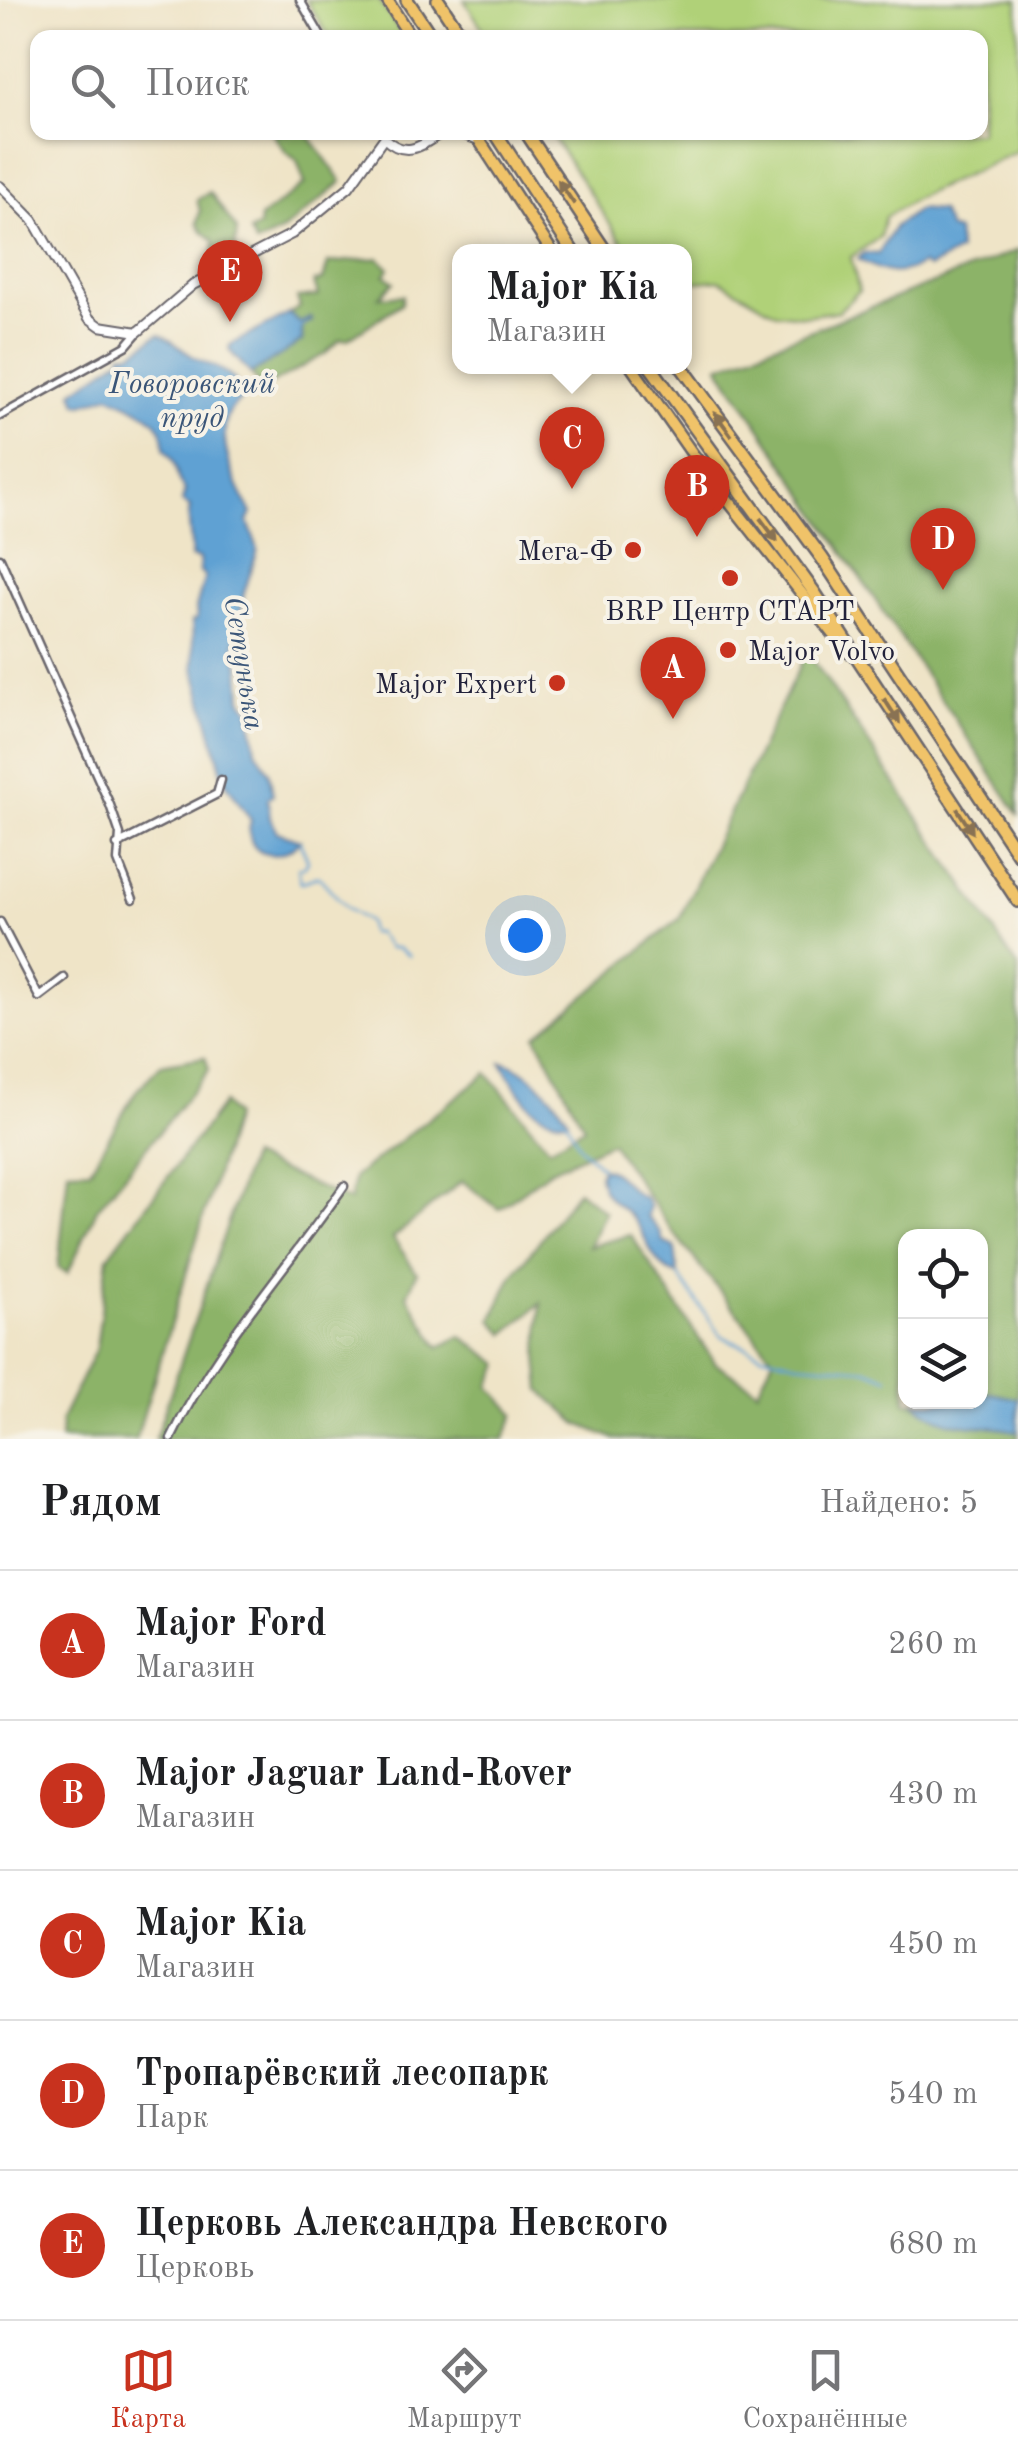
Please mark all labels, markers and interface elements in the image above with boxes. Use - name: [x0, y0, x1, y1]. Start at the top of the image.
- search box: [30, 30, 988, 140]
- icon: search: [65, 58, 120, 113]
- text: Поиск: [145, 66, 250, 104]
- one-way arrow: [557, 178, 576, 206]
- pin: E: [198, 240, 262, 322]
- popup: [452, 244, 692, 374]
- text: Major Kia: [486, 270, 658, 308]
- text: Магазин: [486, 317, 606, 349]
- water label: Говоровский пруд: [108, 370, 275, 434]
- pin: C: [540, 406, 604, 489]
- one-way arrow: [713, 411, 733, 437]
- pin: B: [664, 454, 730, 537]
- pin: D: [910, 508, 976, 590]
- one-way arrow: [758, 517, 778, 543]
- place label: Мега-Ф: [518, 539, 613, 567]
- marker: Мега-Ф: [622, 539, 644, 561]
- marker: BRP Центр СТАРТ: [719, 567, 741, 589]
- water label: Сетунька: [218, 594, 268, 732]
- place label: BRP Центр СТАРТ: [605, 599, 855, 627]
- pin: A: [640, 636, 706, 719]
- marker: Major Volvo: [717, 639, 739, 661]
- place label: Major Volvo: [748, 639, 895, 667]
- place label: Major Expert: [375, 672, 537, 700]
- marker: Major Expert: [546, 672, 568, 694]
- one-way arrow: [883, 698, 901, 725]
- one-way arrow: [955, 807, 974, 834]
- your location: [500, 910, 551, 961]
- map controls: [898, 1229, 988, 1409]
- button: locate: [898, 1229, 988, 1319]
- button: layers: [898, 1319, 988, 1409]
- text: Рядом: [40, 1483, 162, 1525]
- text: Найдено: 5: [819, 1488, 978, 1520]
- text: Major Ford: [135, 1606, 326, 1644]
- text: A: [60, 1629, 85, 1661]
- text: 260 m: [888, 1629, 978, 1661]
- text: Магазин: [135, 1653, 255, 1685]
- text: Major Jaguar Land-Rover: [135, 1756, 572, 1794]
- text: B: [61, 1779, 84, 1811]
- text: 430 m: [888, 1779, 978, 1811]
- text: Магазин: [135, 1803, 255, 1835]
- text: Major Kia: [135, 1906, 306, 1944]
- text: C: [62, 1929, 83, 1961]
- text: 450 m: [888, 1929, 978, 1961]
- text: Магазин: [135, 1953, 255, 1985]
- text: Тропарёвский лесопарк: [135, 2056, 549, 2094]
- text: D: [60, 2079, 85, 2111]
- text: 540 m: [888, 2079, 978, 2111]
- text: Парк: [135, 2103, 209, 2135]
- text: Церковь Александра Невского: [135, 2206, 668, 2244]
- text: E: [61, 2229, 84, 2261]
- text: 680 m: [888, 2229, 978, 2261]
- text: Церковь: [135, 2253, 254, 2285]
- tab: Карта: [110, 2343, 186, 2438]
- tab: Маршрут: [407, 2343, 522, 2438]
- tab: Сохранённые: [742, 2343, 908, 2438]

